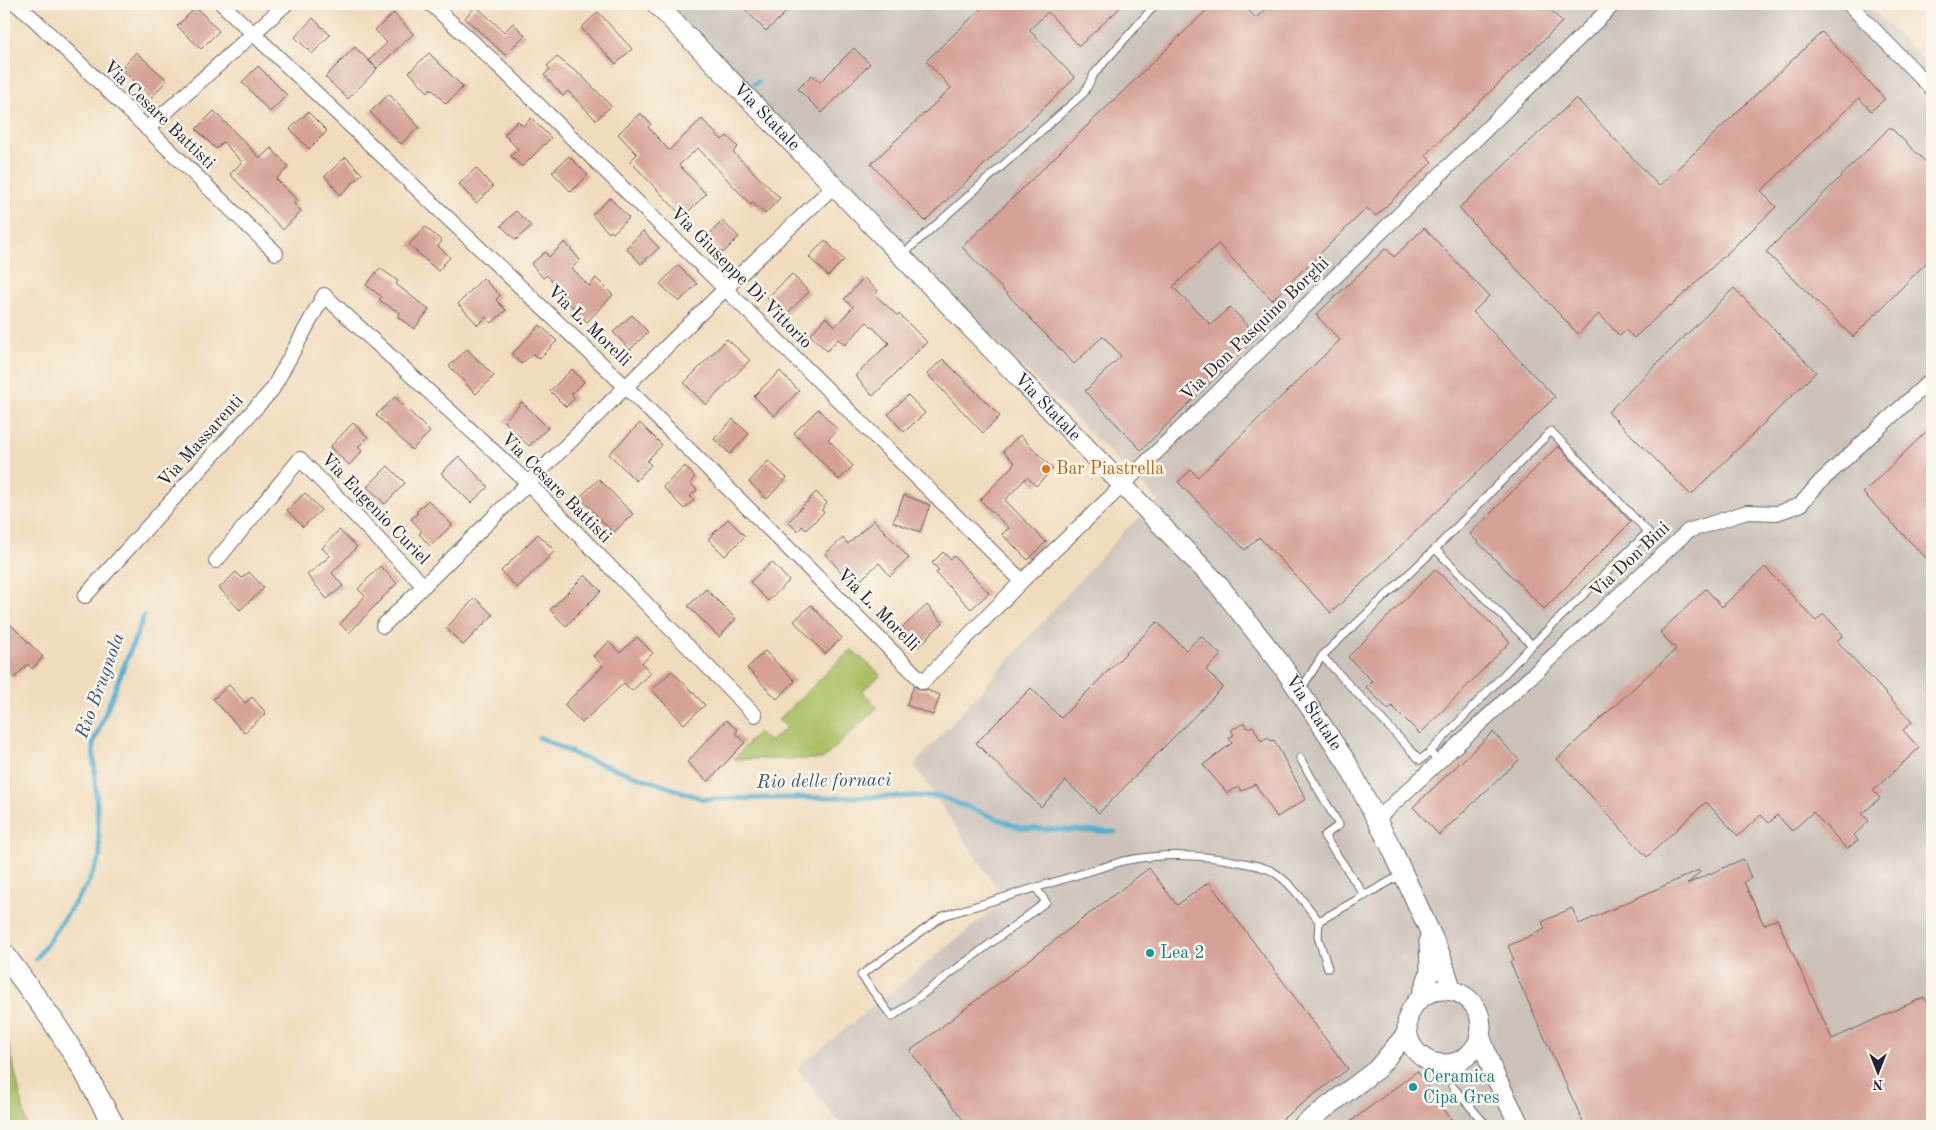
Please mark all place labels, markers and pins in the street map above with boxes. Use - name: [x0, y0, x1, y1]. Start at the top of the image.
- place label: Bar Piastrella: [1056, 460, 1164, 478]
- marker: Bar Piastrella: [1040, 463, 1052, 475]
- place label: Lea 2: [1160, 944, 1205, 962]
- marker: Lea 2: [1144, 947, 1156, 959]
- place label: Ceramica Cipa Gres: [1423, 1068, 1500, 1107]
- marker: Ceramica Cipa Gres: [1407, 1081, 1419, 1093]

